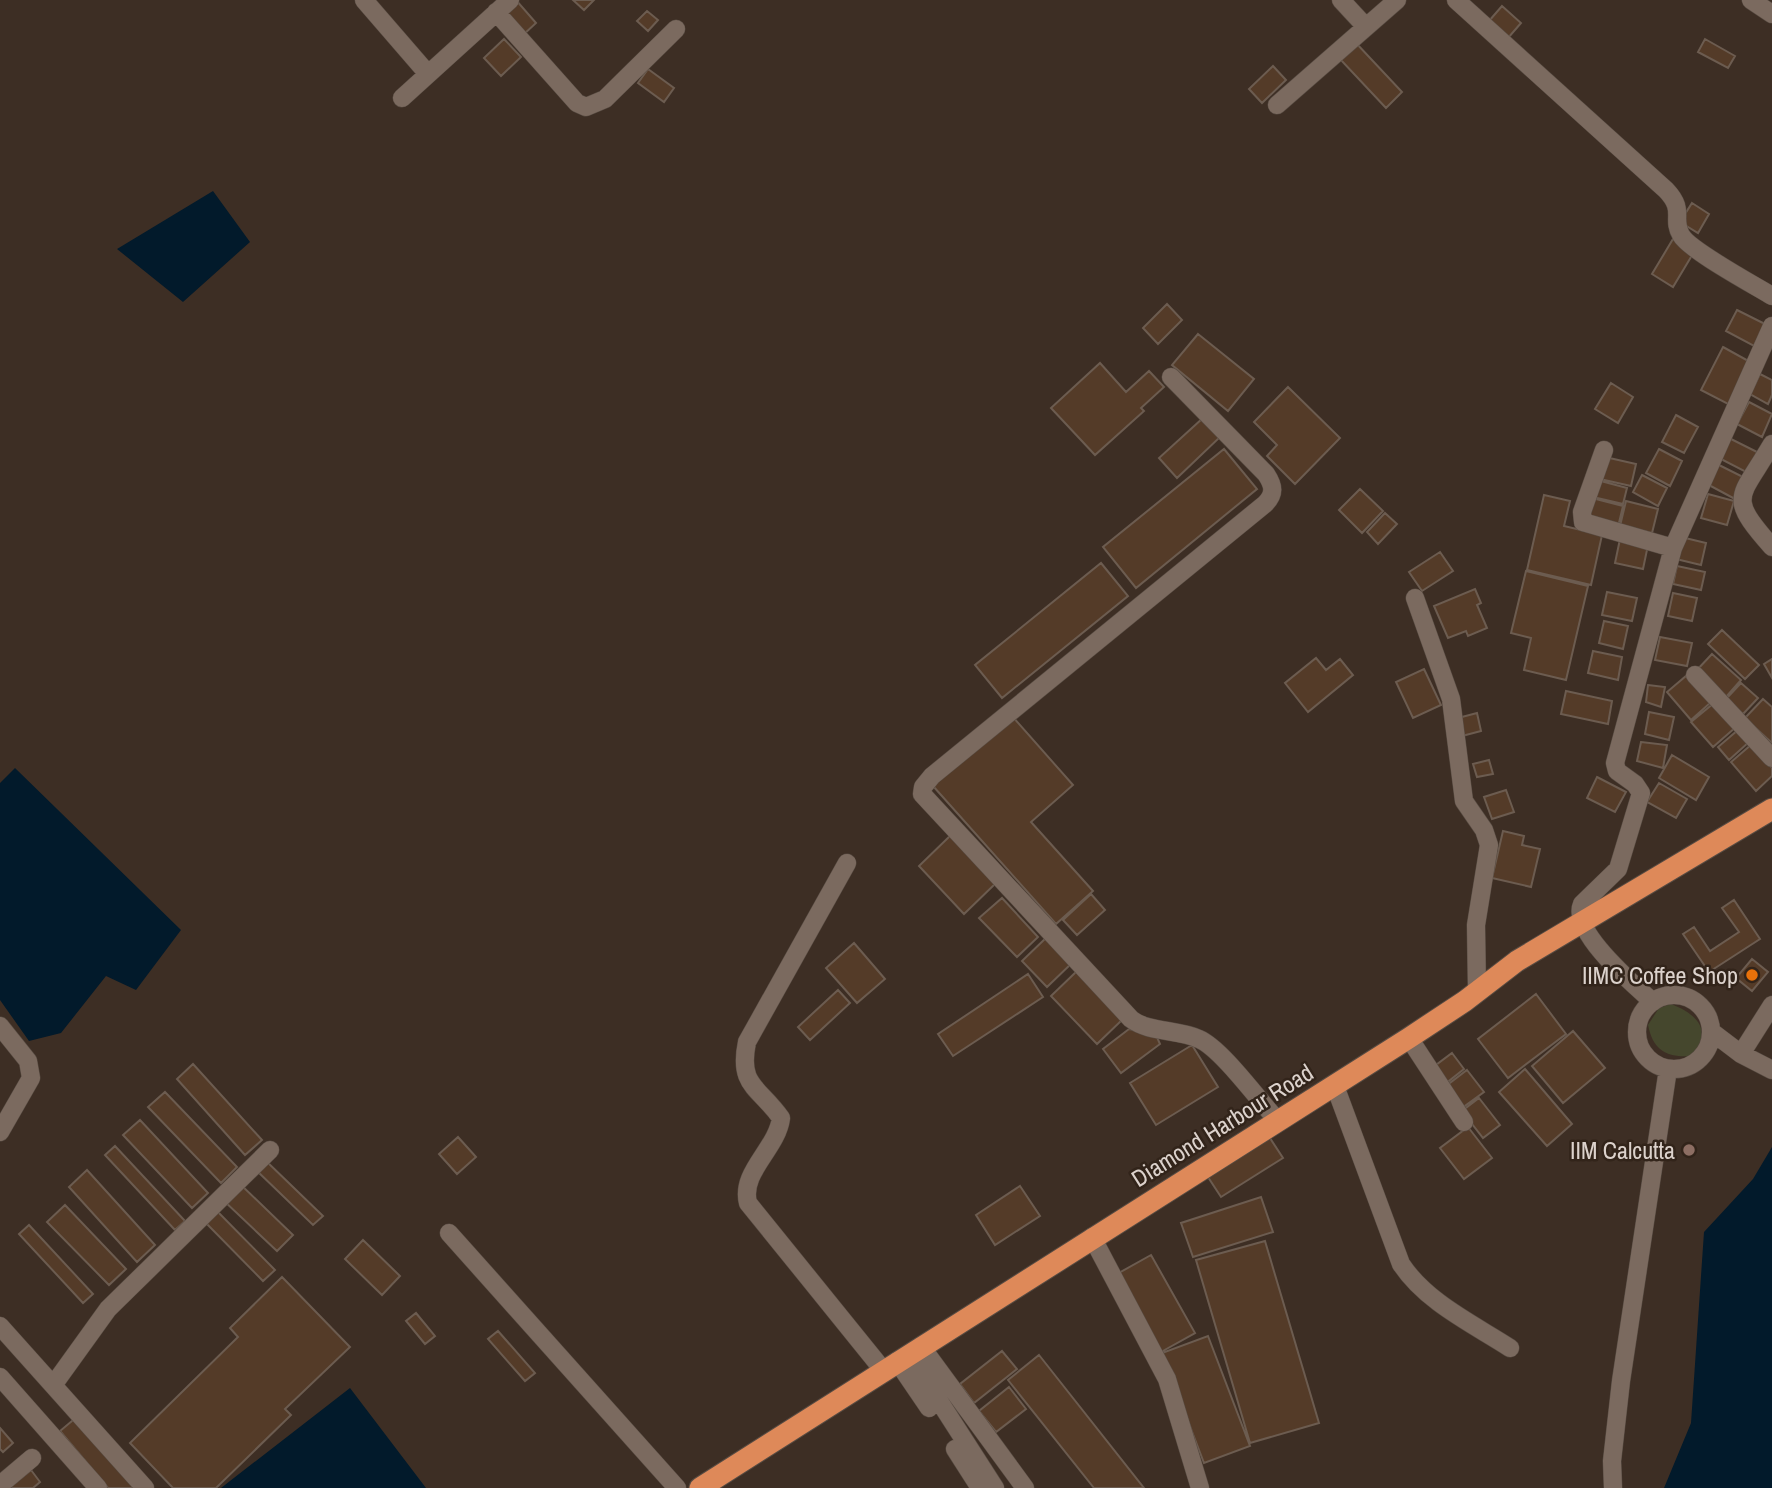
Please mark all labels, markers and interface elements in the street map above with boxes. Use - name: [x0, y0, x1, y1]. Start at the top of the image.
- place label: IIMC Coffee Shop: [1582, 959, 1738, 991]
- marker: IIMC Coffee Shop: [1744, 967, 1760, 983]
- street label: Diamond Harbour Road: [1125, 1056, 1319, 1194]
- place label: IIM Calcutta: [1570, 1134, 1675, 1166]
- marker: IIM Calcutta: [1681, 1142, 1697, 1158]

